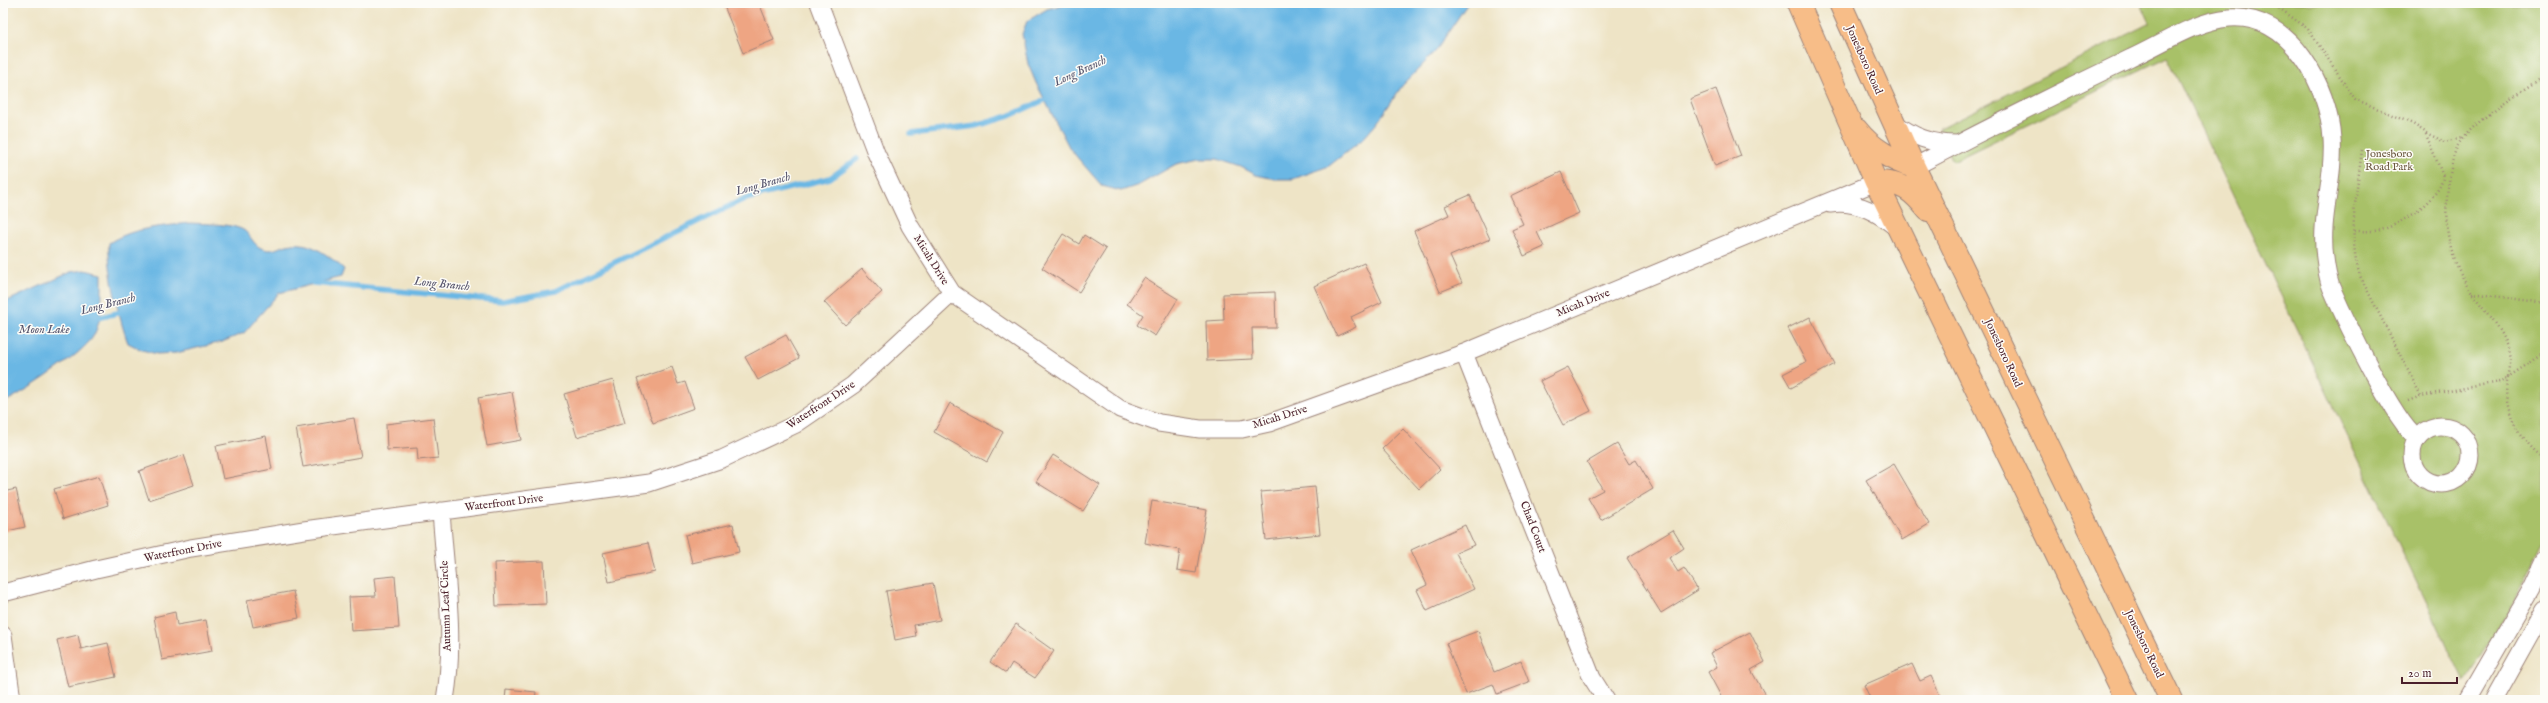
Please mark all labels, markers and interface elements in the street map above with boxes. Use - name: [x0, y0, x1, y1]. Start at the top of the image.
- street label: Jonesboro Road: [1842, 22, 1885, 97]
- water label: Long Branch: [1051, 52, 1109, 91]
- park label: Jonesboro Road Park: [2364, 147, 2413, 174]
- water label: Long Branch: [733, 169, 792, 200]
- street label: Micah Drive: [910, 232, 952, 288]
- water label: Long Branch: [412, 274, 471, 295]
- street label: Micah Drive: [1554, 286, 1612, 320]
- water label: Long Branch: [78, 290, 137, 319]
- street label: Jonesboro Road: [1980, 315, 2025, 390]
- water label: Moon Lake: [19, 322, 69, 337]
- street label: Waterfront Drive: [784, 378, 858, 432]
- street label: Micah Drive: [1251, 402, 1309, 432]
- street label: Waterfront Drive: [464, 491, 544, 515]
- street label: Chad Court: [1517, 499, 1549, 555]
- street label: Waterfront Drive: [143, 537, 223, 565]
- street label: Autumn Leaf Circle: [437, 560, 455, 653]
- street label: Jonesboro Road: [2121, 606, 2167, 680]
- scale bar: [2402, 659, 2457, 685]
- text: 20 m: [2408, 666, 2431, 681]

